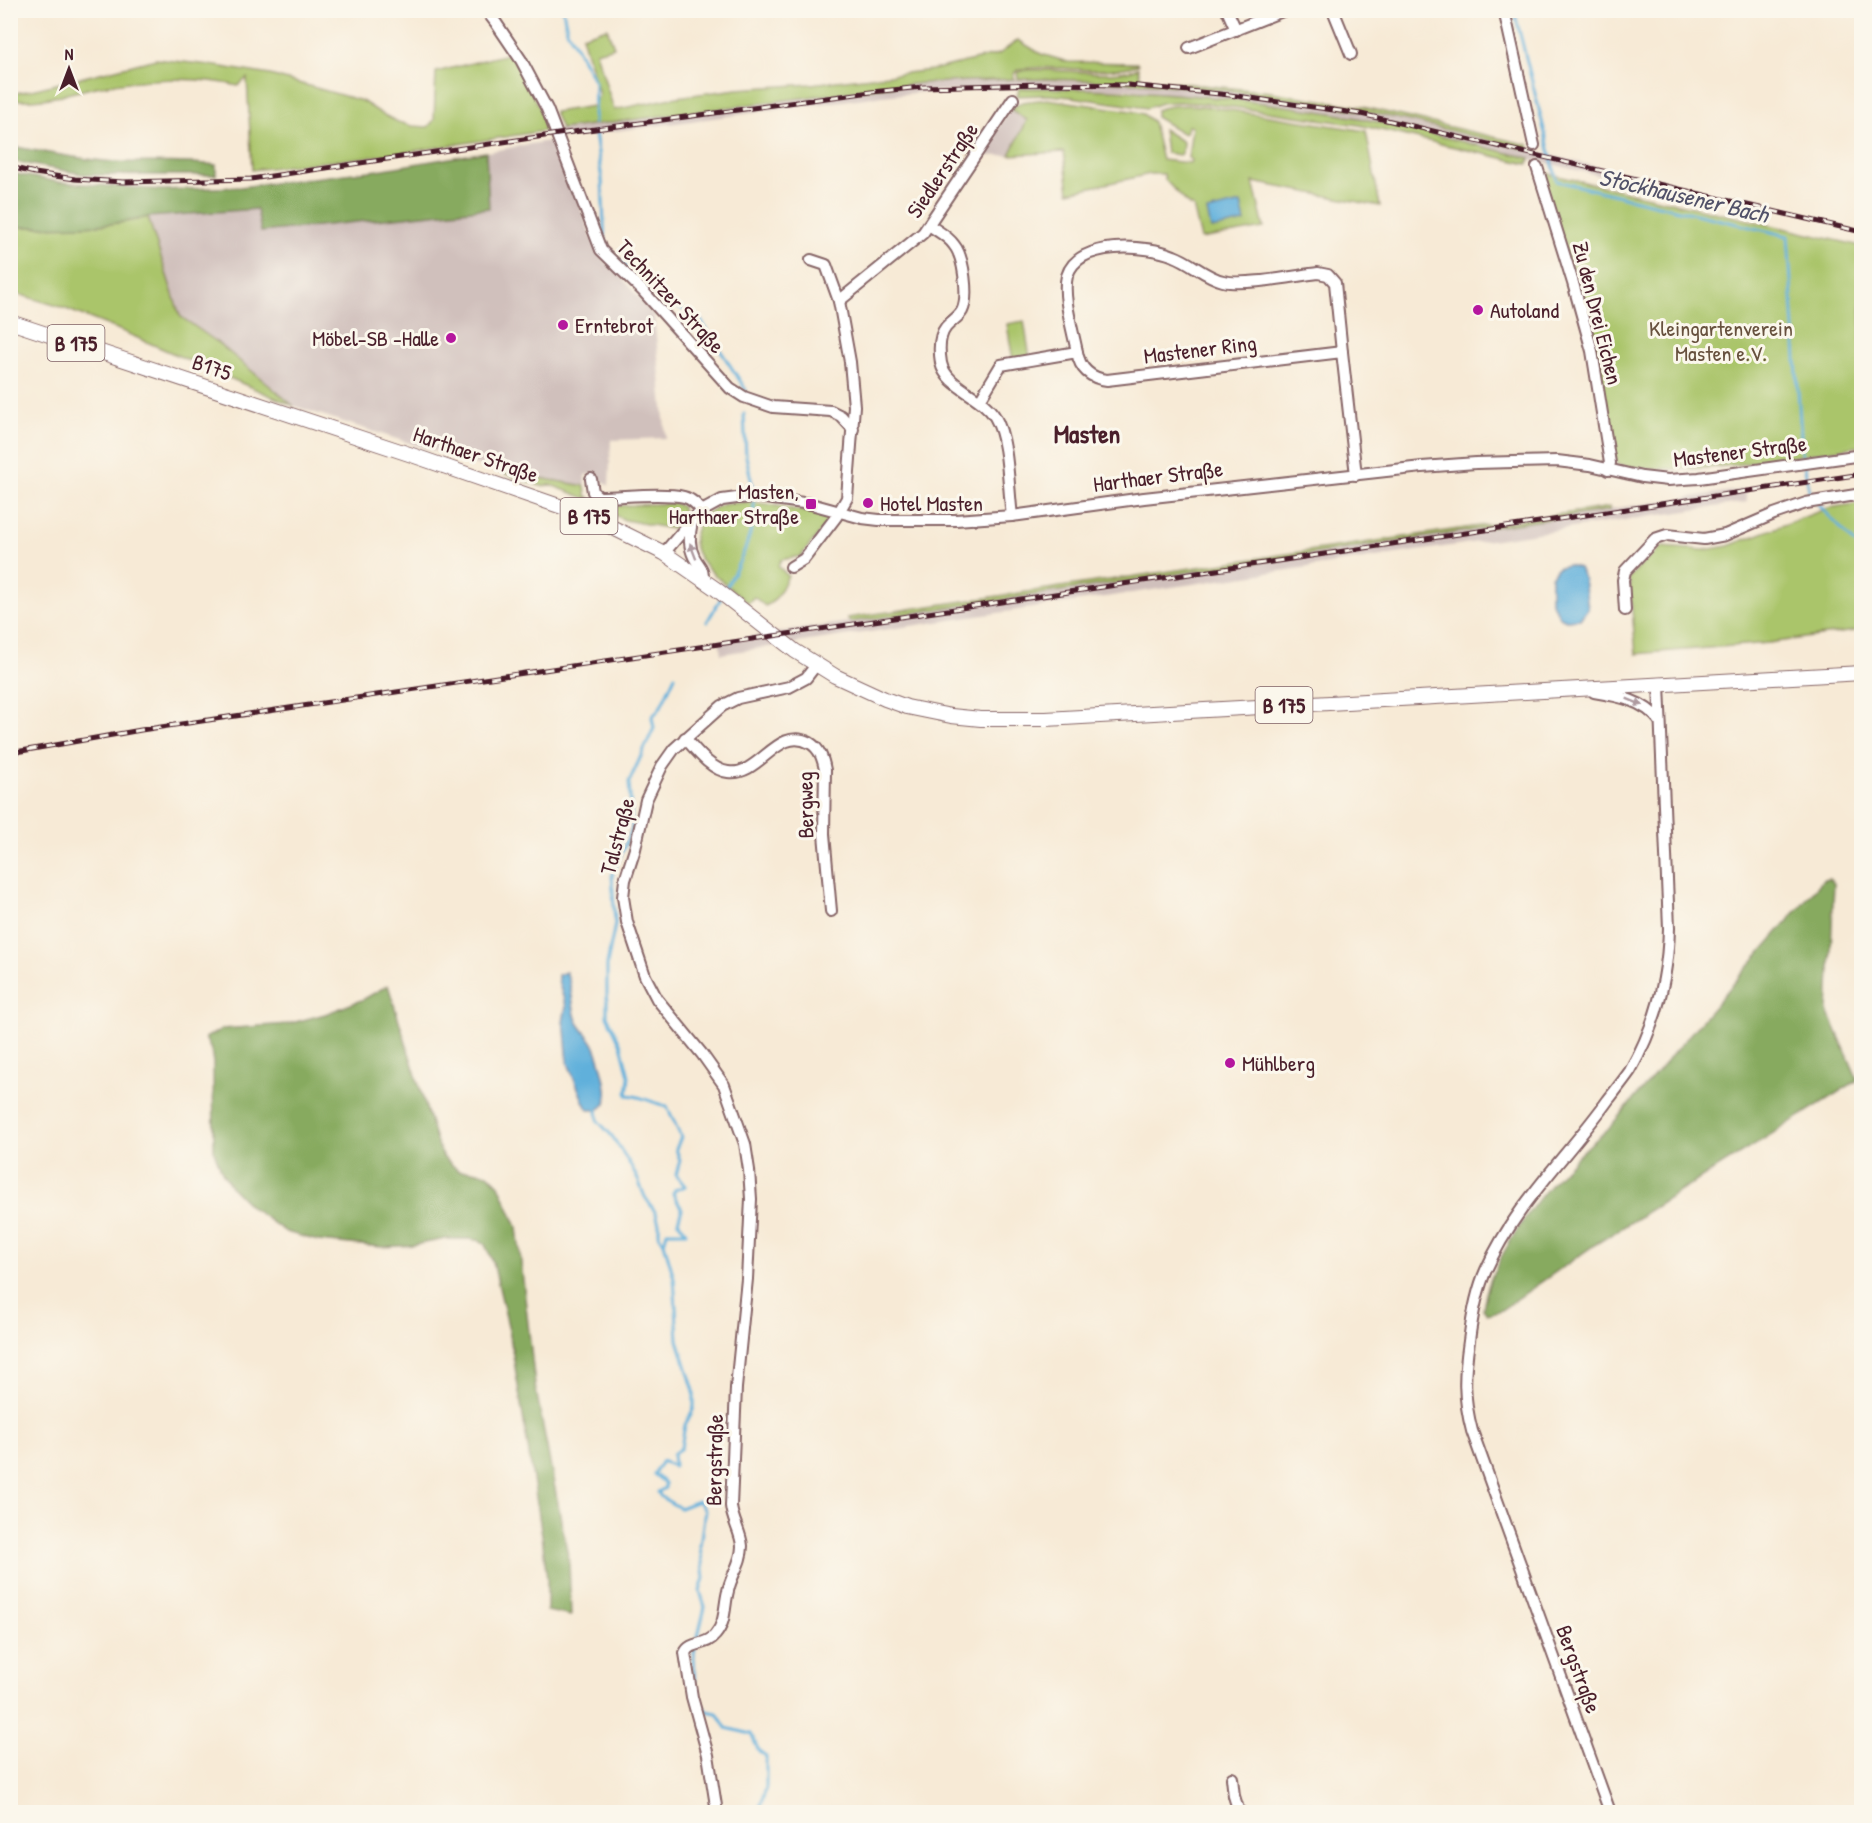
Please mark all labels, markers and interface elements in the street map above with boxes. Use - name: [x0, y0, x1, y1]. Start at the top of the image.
- north arrow: [39, 39, 99, 99]
- text: N: [65, 43, 74, 65]
- street label: Siedlerstraße: [899, 116, 985, 224]
- water label: Stockhausener Bach: [1596, 160, 1773, 230]
- street label: Technitzer Straße: [610, 232, 732, 360]
- street label: Zu den Drei Eichen: [1566, 238, 1630, 388]
- place label: Autoland: [1490, 295, 1559, 325]
- marker: Autoland: [1471, 303, 1485, 317]
- place label: Erntebrot: [575, 310, 654, 340]
- park label: Kleingartenverein Masten e.V.: [1649, 313, 1793, 368]
- marker: Erntebrot: [556, 318, 570, 332]
- place label: Möbel-SB -Halle: [312, 323, 439, 353]
- road number: B 175: [48, 325, 104, 361]
- street label: Mastener Ring: [1142, 327, 1258, 371]
- marker: Möbel-SB -Halle: [444, 331, 458, 345]
- street label: B175: [189, 346, 235, 388]
- district label: Masten: [1054, 416, 1120, 451]
- street label: Harthaer Straße: [410, 419, 543, 489]
- street label: Mastener Straße: [1672, 428, 1809, 474]
- street label: Harthaer Straße: [1092, 453, 1225, 499]
- place label: Masten, Harthaer Straße: [669, 476, 799, 531]
- place label: Hotel Masten: [880, 488, 983, 518]
- marker: Hotel Masten: [861, 496, 875, 510]
- marker: Masten, Harthaer Straße: [804, 497, 818, 511]
- road number: B 175: [560, 498, 618, 534]
- one-way arrow: [688, 541, 698, 559]
- road number: B 175: [1256, 687, 1312, 723]
- one-way arrow: [1626, 697, 1644, 707]
- street label: Bergweg: [789, 771, 821, 839]
- street label: Talstraße: [592, 794, 642, 878]
- place label: Mühlberg: [1242, 1048, 1315, 1078]
- marker: Mühlberg: [1223, 1056, 1237, 1070]
- street label: Bergstraße: [698, 1414, 730, 1506]
- street label: Bergstraße: [1549, 1621, 1609, 1717]

